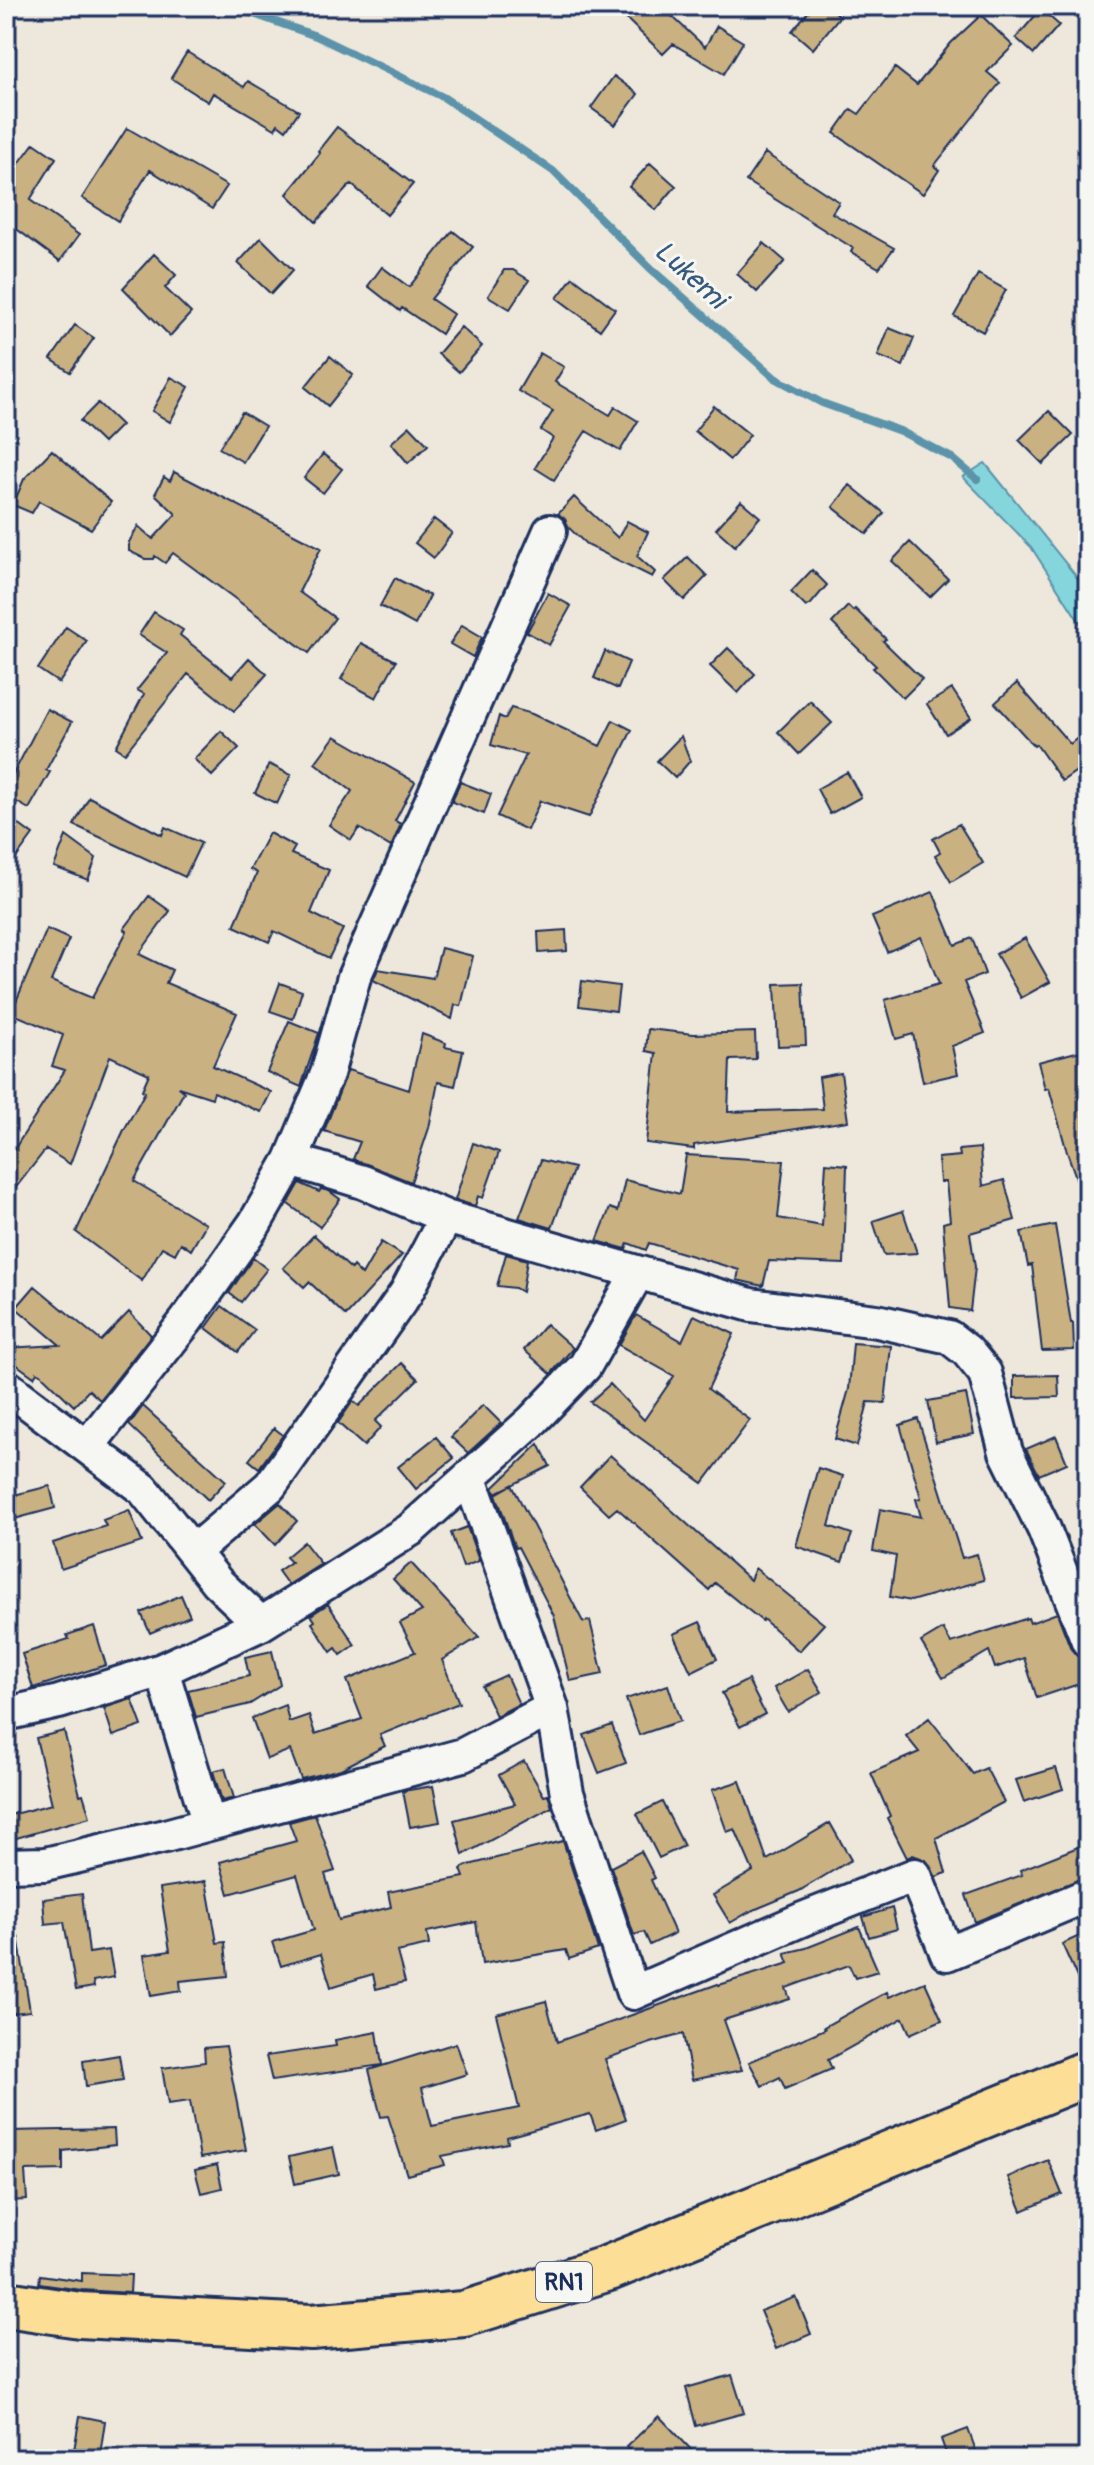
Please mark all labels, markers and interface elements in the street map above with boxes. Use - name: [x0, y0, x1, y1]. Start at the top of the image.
- water label: Lukemi: [647, 234, 736, 319]
- road number: RN1: [536, 2262, 592, 2302]

